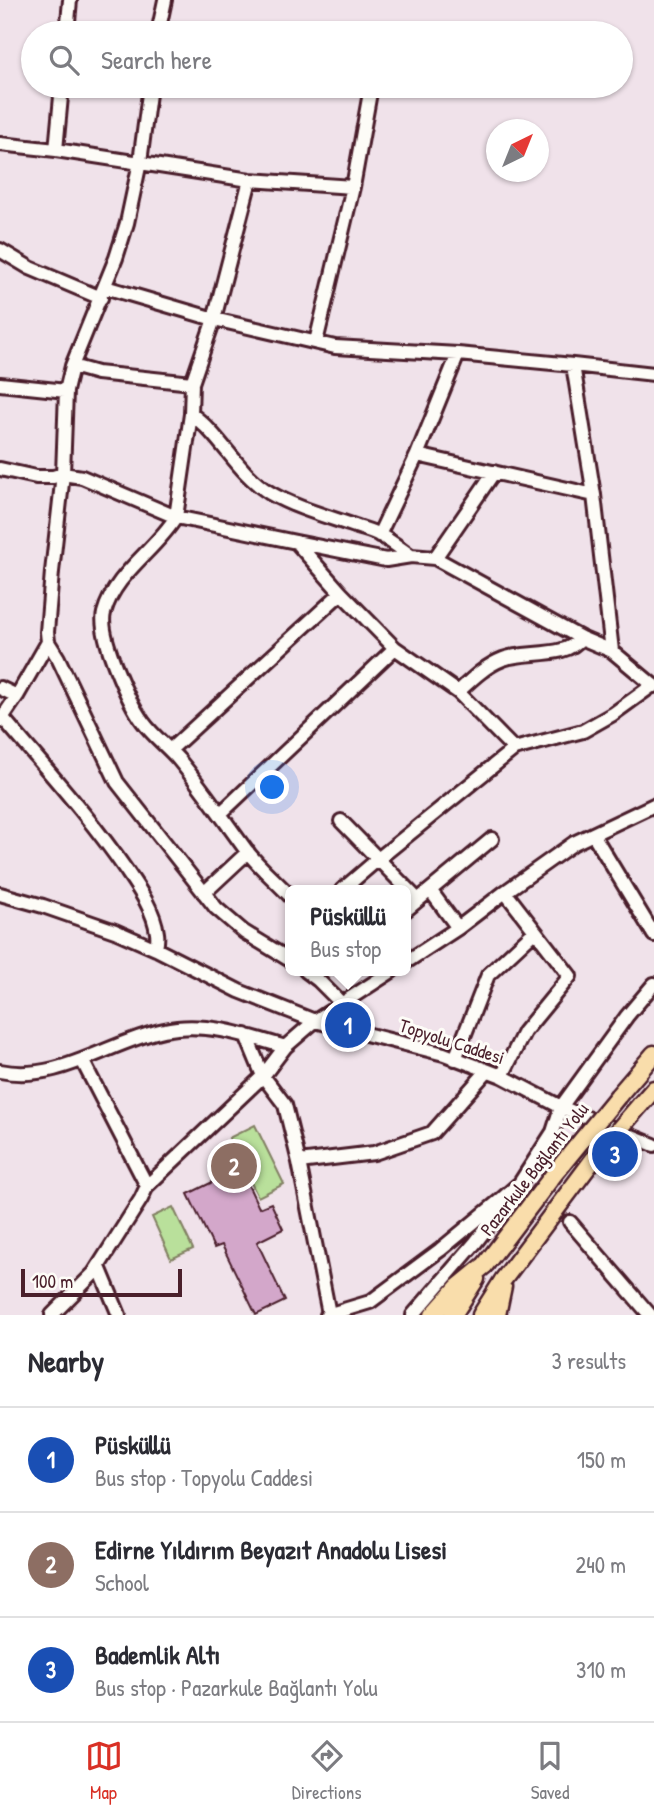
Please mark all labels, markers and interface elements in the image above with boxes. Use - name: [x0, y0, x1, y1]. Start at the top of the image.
- search box: [21, 21, 633, 98]
- icon: search: [45, 41, 83, 79]
- text: Search here: [101, 42, 212, 77]
- north arrow: [486, 119, 549, 182]
- your location: [255, 770, 289, 804]
- popup: [285, 885, 411, 976]
- text: Püsküllü: [310, 898, 386, 933]
- text: Bus stop: [310, 933, 381, 964]
- pin: 1: [325, 999, 371, 1051]
- street label: Topyolu Caddesi: [396, 1012, 508, 1070]
- street label: Pazarkule Bağlantı Yolu: [474, 1097, 594, 1241]
- pin: 3: [592, 1128, 638, 1180]
- pin: 2: [211, 1140, 257, 1192]
- scale bar: [21, 1266, 182, 1298]
- text: 100 m: [32, 1268, 73, 1294]
- text: Nearby: [28, 1341, 104, 1381]
- text: 3 results: [551, 1345, 626, 1376]
- text: Püsküllü: [95, 1427, 171, 1462]
- text: 1: [47, 1444, 55, 1475]
- text: 150 m: [577, 1444, 626, 1475]
- text: Bus stop · Topyolu Caddesi: [95, 1462, 313, 1493]
- text: Edirne Yıldırım Beyazıt Anadolu Lisesi: [95, 1532, 447, 1567]
- text: 2: [46, 1549, 56, 1580]
- text: 240 m: [575, 1549, 626, 1580]
- text: School: [95, 1567, 149, 1598]
- text: Bademlik Altı: [95, 1637, 220, 1672]
- text: 3: [46, 1654, 56, 1685]
- text: 310 m: [576, 1654, 626, 1685]
- text: Bus stop · Pazarkule Bağlantı Yolu: [95, 1672, 378, 1703]
- tab: Map: [85, 1737, 123, 1805]
- tab: Directions: [292, 1737, 362, 1805]
- tab: Saved: [531, 1737, 569, 1805]

